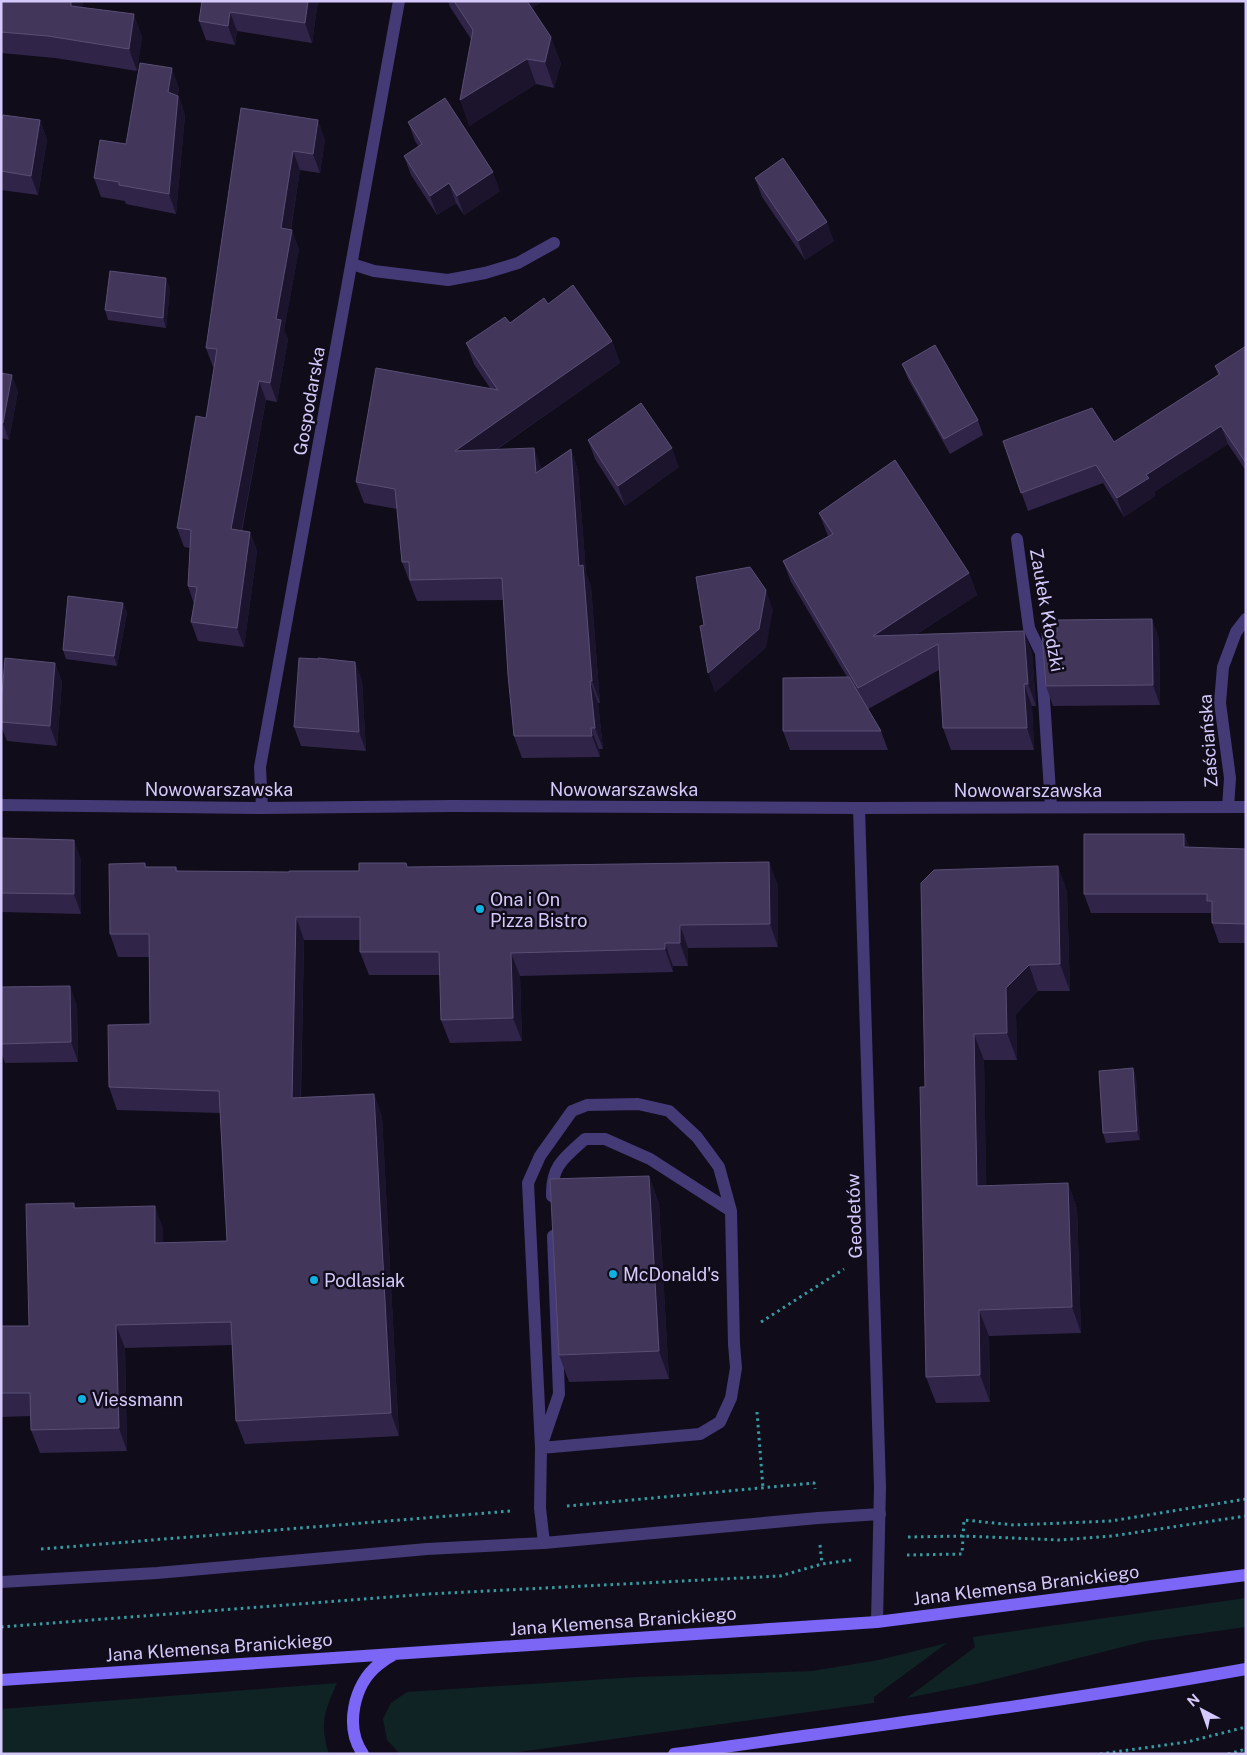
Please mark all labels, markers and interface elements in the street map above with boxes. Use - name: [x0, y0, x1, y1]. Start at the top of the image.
- street label: Gospodarska: [289, 345, 329, 457]
- street label: Zaułek Kłodzki: [1026, 547, 1068, 673]
- street label: Zaściańska: [1194, 693, 1222, 789]
- street label: Nowowarszawska: [145, 779, 293, 800]
- street label: Nowowarszawska: [550, 779, 698, 800]
- street label: Nowowarszawska: [954, 780, 1102, 801]
- place label: Ona i On Pizza Bistro: [490, 889, 587, 931]
- marker: Ona i On Pizza Bistro: [474, 903, 486, 915]
- street label: Geodetów: [842, 1173, 866, 1259]
- place label: McDonald's: [623, 1264, 719, 1285]
- marker: McDonald's: [607, 1268, 619, 1280]
- place label: Podlasiak: [324, 1270, 405, 1291]
- marker: Podlasiak: [308, 1274, 320, 1286]
- place label: Viessmann: [92, 1389, 183, 1410]
- marker: Viessmann: [76, 1393, 88, 1405]
- street label: Jana Klemensa Branickiego: [912, 1561, 1140, 1609]
- street label: Jana Klemensa Branickiego: [509, 1603, 737, 1639]
- street label: Jana Klemensa Branickiego: [105, 1629, 333, 1665]
- north arrow: [1177, 1685, 1227, 1735]
- text: N: [1184, 1691, 1203, 1710]

